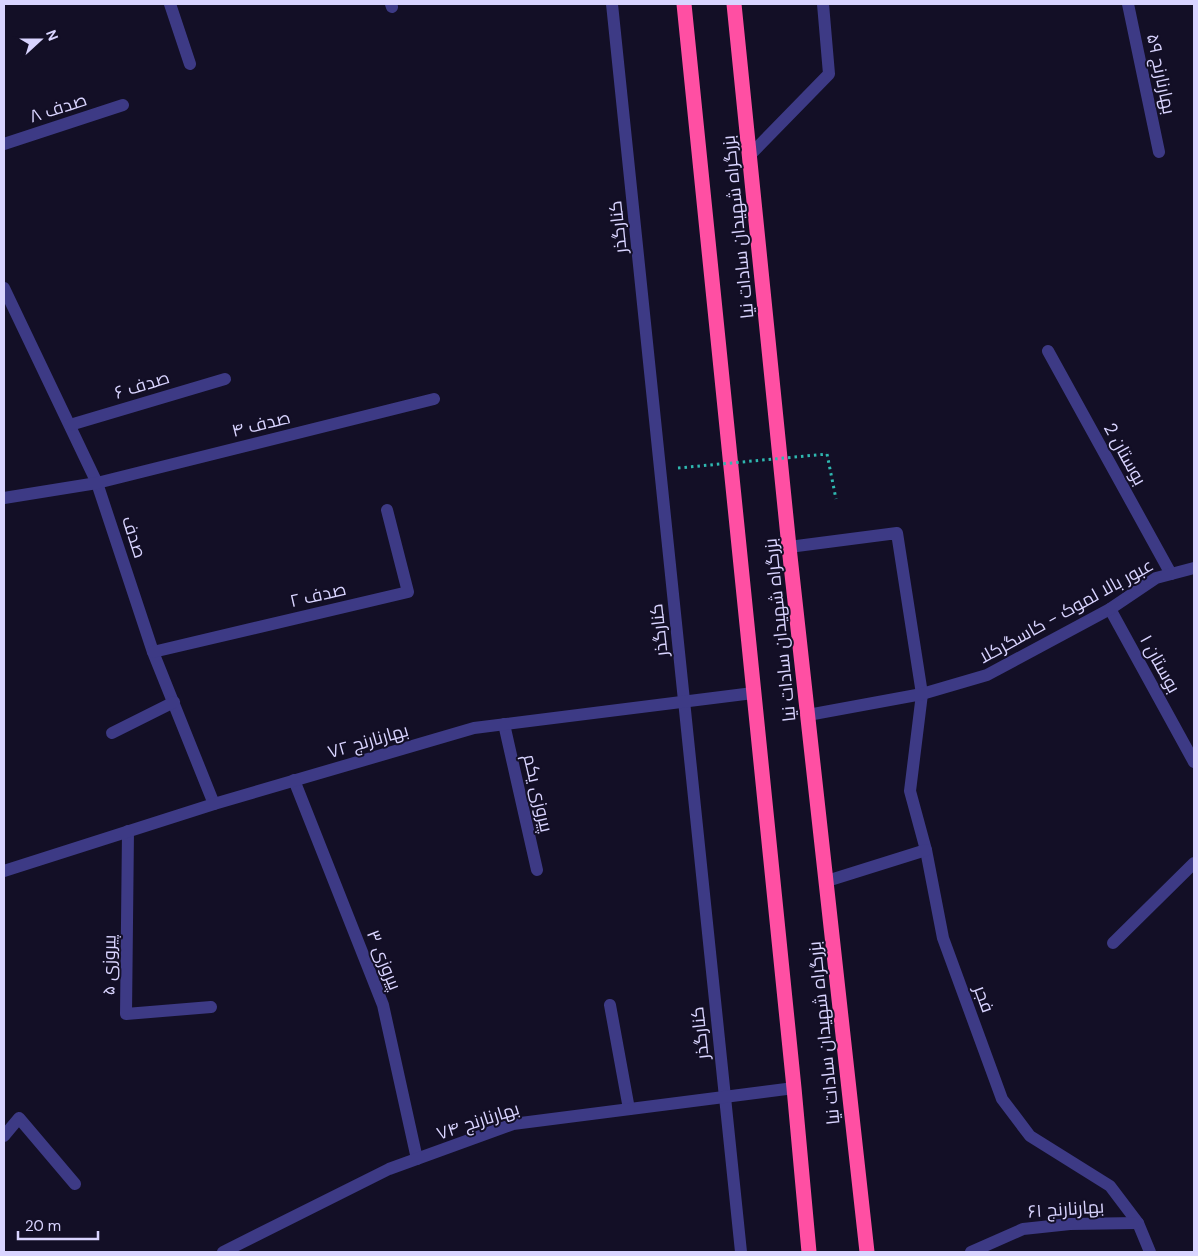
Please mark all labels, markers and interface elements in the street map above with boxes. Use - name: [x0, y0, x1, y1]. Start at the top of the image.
- north arrow: [15, 15, 65, 65]
- text: N: [42, 27, 62, 43]
- street label: بهارنارنج ۵۹: [1141, 32, 1181, 116]
- street label: صدف ۸: [26, 87, 90, 129]
- street label: بزرگراه شهیدان سادات نیا: [716, 134, 760, 320]
- street label: کنارگذر: [603, 199, 633, 256]
- street label: صدف ۶: [112, 365, 172, 405]
- street label: صدف ۴: [229, 405, 293, 443]
- street label: بوستان 2: [1098, 419, 1152, 489]
- street label: صدف: [116, 513, 152, 561]
- street label: بزرگراه شهیدان سادات نیا: [758, 537, 802, 723]
- street label: عبور بالا لموک - کاسگرکلا: [974, 553, 1158, 669]
- street label: صدف ۲: [287, 577, 349, 613]
- street label: کنارگذر: [644, 602, 674, 659]
- street label: بوستان ۱: [1134, 631, 1186, 697]
- street label: بهارنارنج ۷۲: [325, 718, 411, 764]
- street label: پیروزی یکم: [517, 752, 559, 835]
- street label: پیروزی ۳: [361, 926, 407, 994]
- street label: پیروزی ۵: [96, 934, 122, 996]
- street label: بزرگراه شهیدان سادات نیا: [802, 940, 846, 1126]
- street label: فجر: [968, 981, 1000, 1016]
- street label: کنارگذر: [685, 1005, 715, 1062]
- street label: بهارنارنج ۷۴: [434, 1096, 522, 1146]
- street label: بهارنارنج ۶۱: [1027, 1194, 1105, 1224]
- scale bar: [18, 1208, 98, 1240]
- text: 20 m: [25, 1216, 61, 1236]

